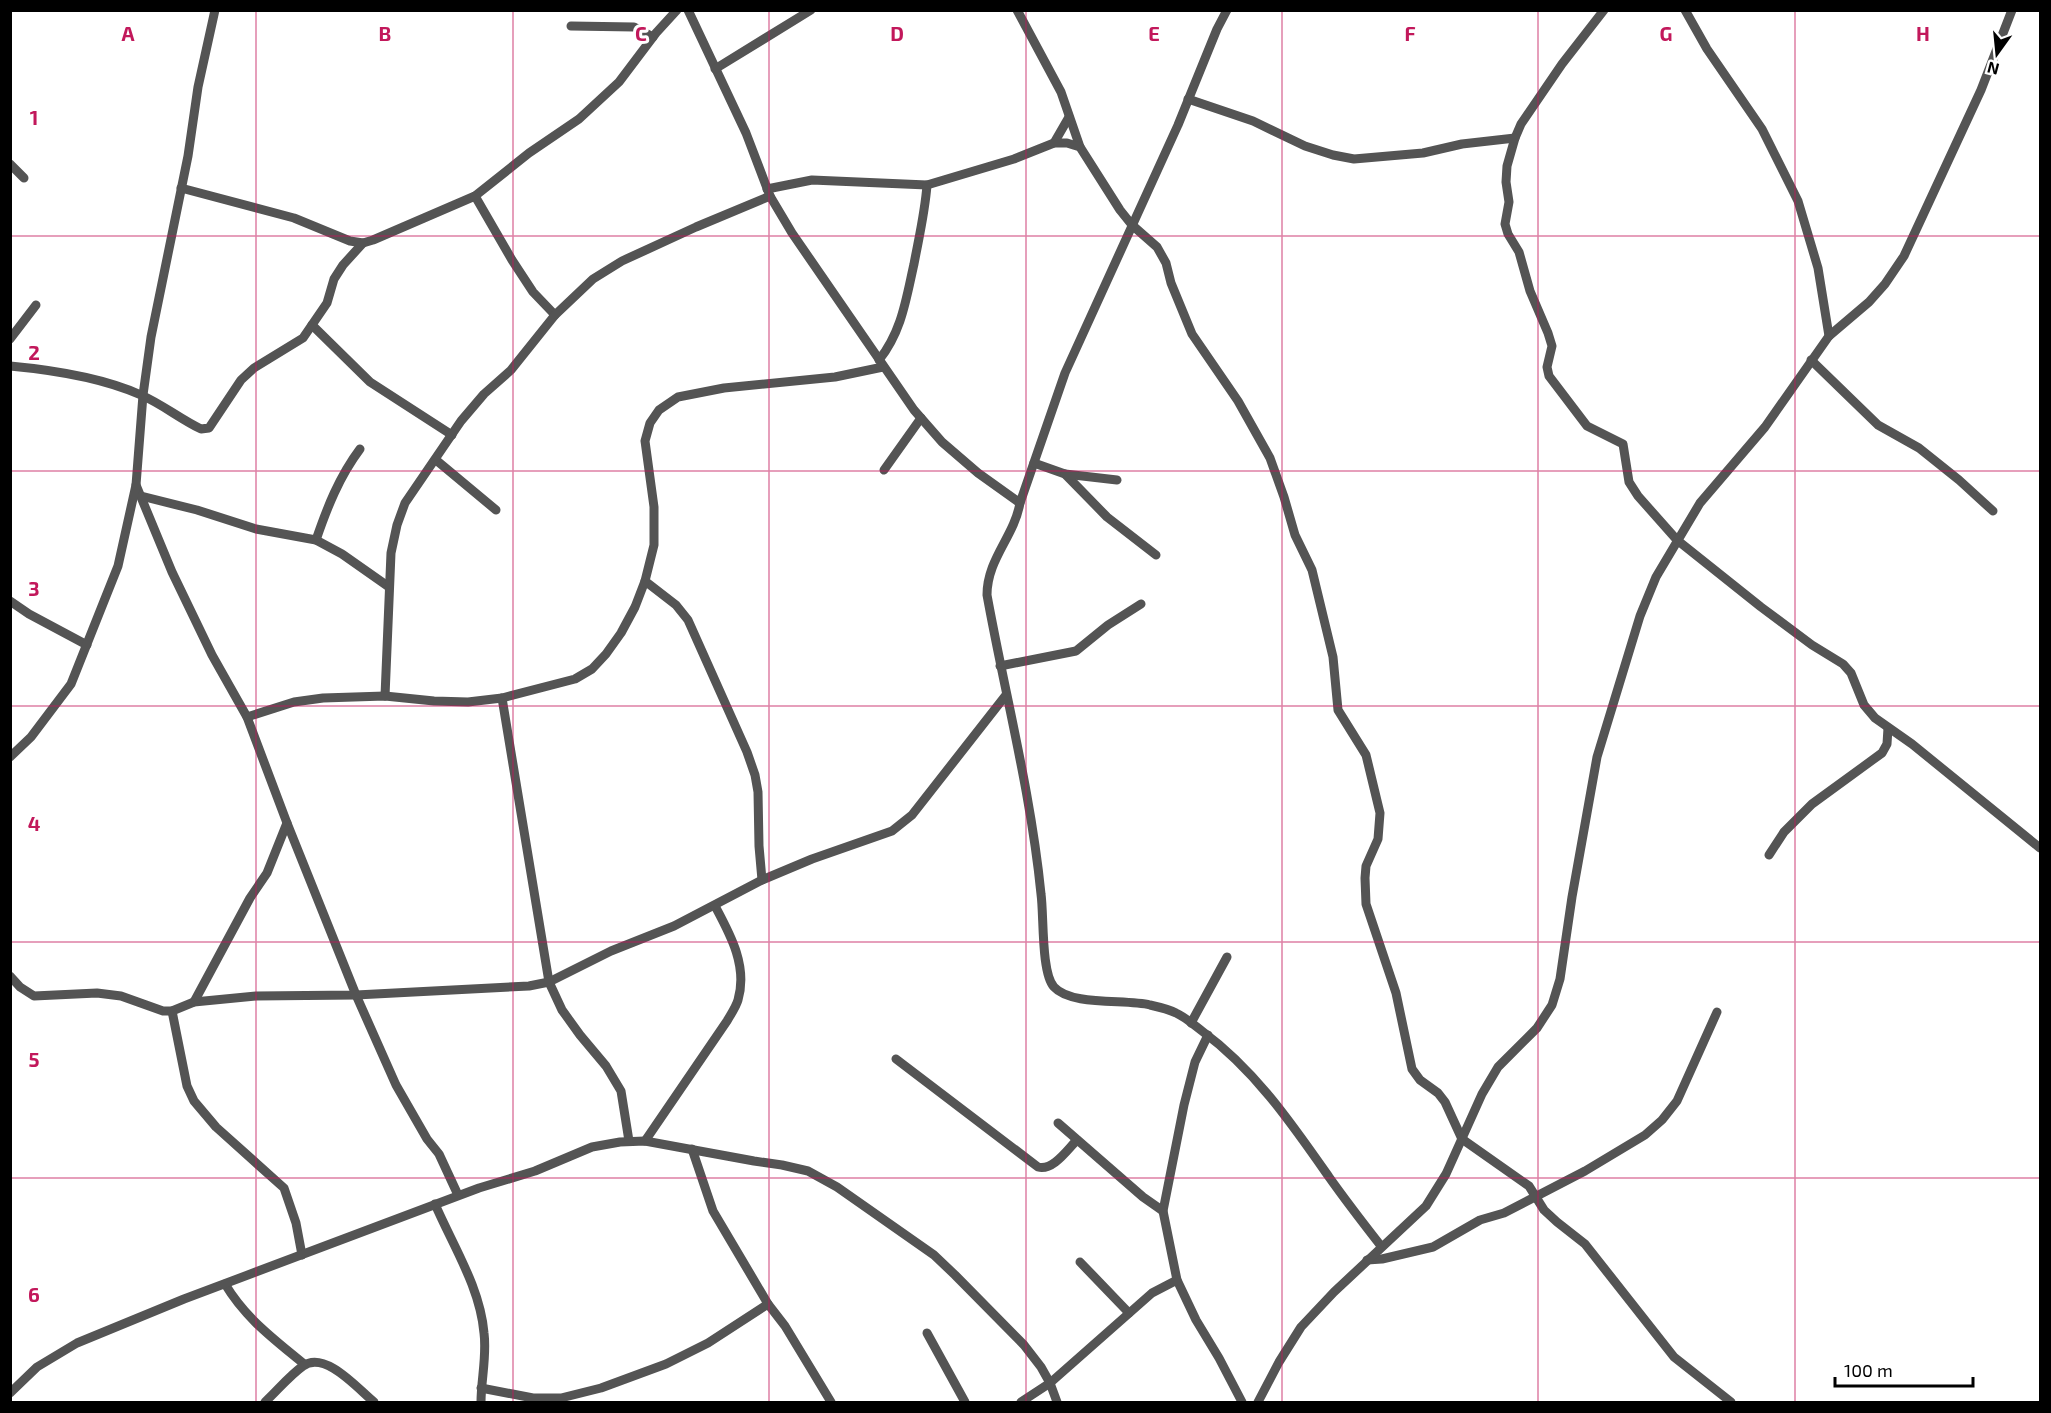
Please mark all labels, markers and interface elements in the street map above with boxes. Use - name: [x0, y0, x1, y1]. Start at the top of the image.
- text: A: [121, 21, 135, 45]
- text: B: [379, 21, 391, 45]
- text: C: [635, 21, 647, 45]
- text: D: [890, 21, 904, 45]
- text: E: [1148, 21, 1160, 45]
- text: F: [1404, 21, 1416, 45]
- text: G: [1660, 21, 1672, 45]
- text: H: [1916, 21, 1930, 45]
- north arrow: [1967, 24, 2027, 84]
- text: N: [1985, 58, 2001, 80]
- text: 1: [30, 105, 38, 129]
- text: 2: [28, 340, 40, 364]
- text: 3: [28, 576, 40, 600]
- text: 4: [28, 811, 41, 835]
- text: 5: [28, 1047, 40, 1071]
- text: 6: [28, 1282, 40, 1306]
- scale bar: [1835, 1350, 1973, 1388]
- text: 100 m: [1844, 1359, 1893, 1381]

